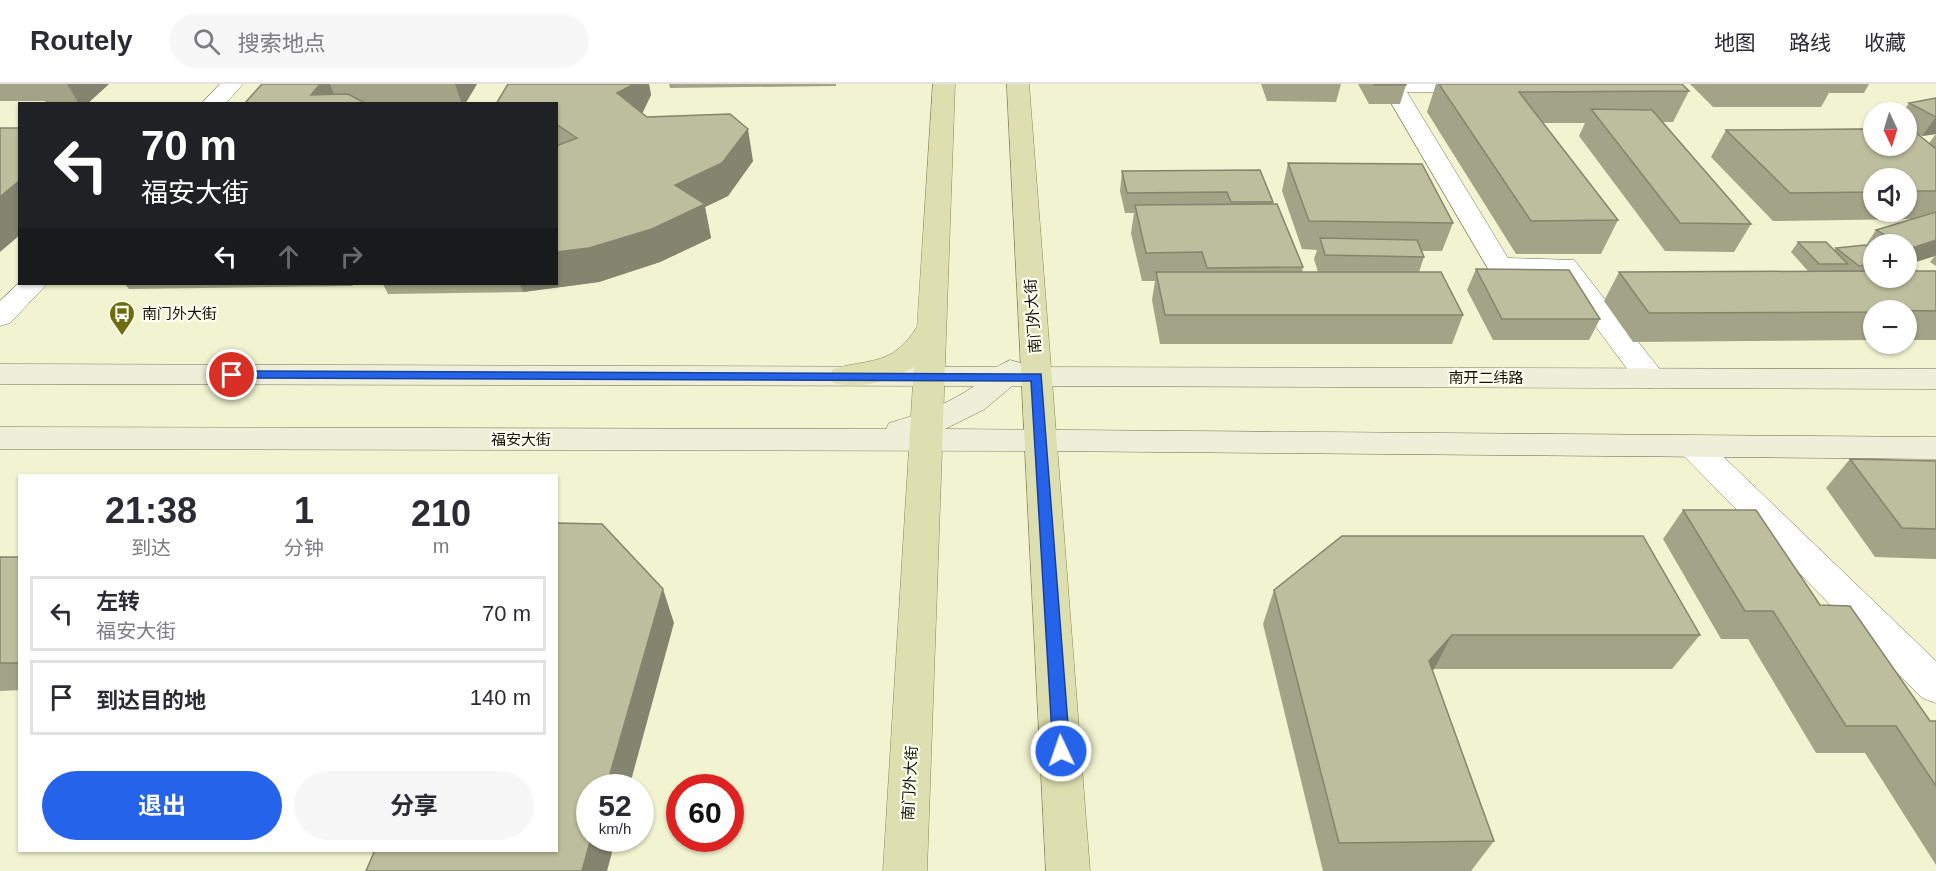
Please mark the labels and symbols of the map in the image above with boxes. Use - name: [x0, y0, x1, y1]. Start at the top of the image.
- north arrow: [1863, 102, 1917, 156]
- street label: 南门外大街: [1021, 278, 1044, 354]
- bus stop icon: 南门外大街: [107, 299, 137, 337]
- place label: 南门外大街: [142, 305, 217, 322]
- pin: [206, 349, 257, 400]
- street label: 南开二纬路: [1448, 369, 1524, 386]
- street label: 福安大街: [491, 431, 551, 448]
- position arrow: [1029, 719, 1093, 783]
- street label: 南门外大街: [899, 745, 920, 821]
- speed limit sign: 60: [666, 774, 744, 852]

